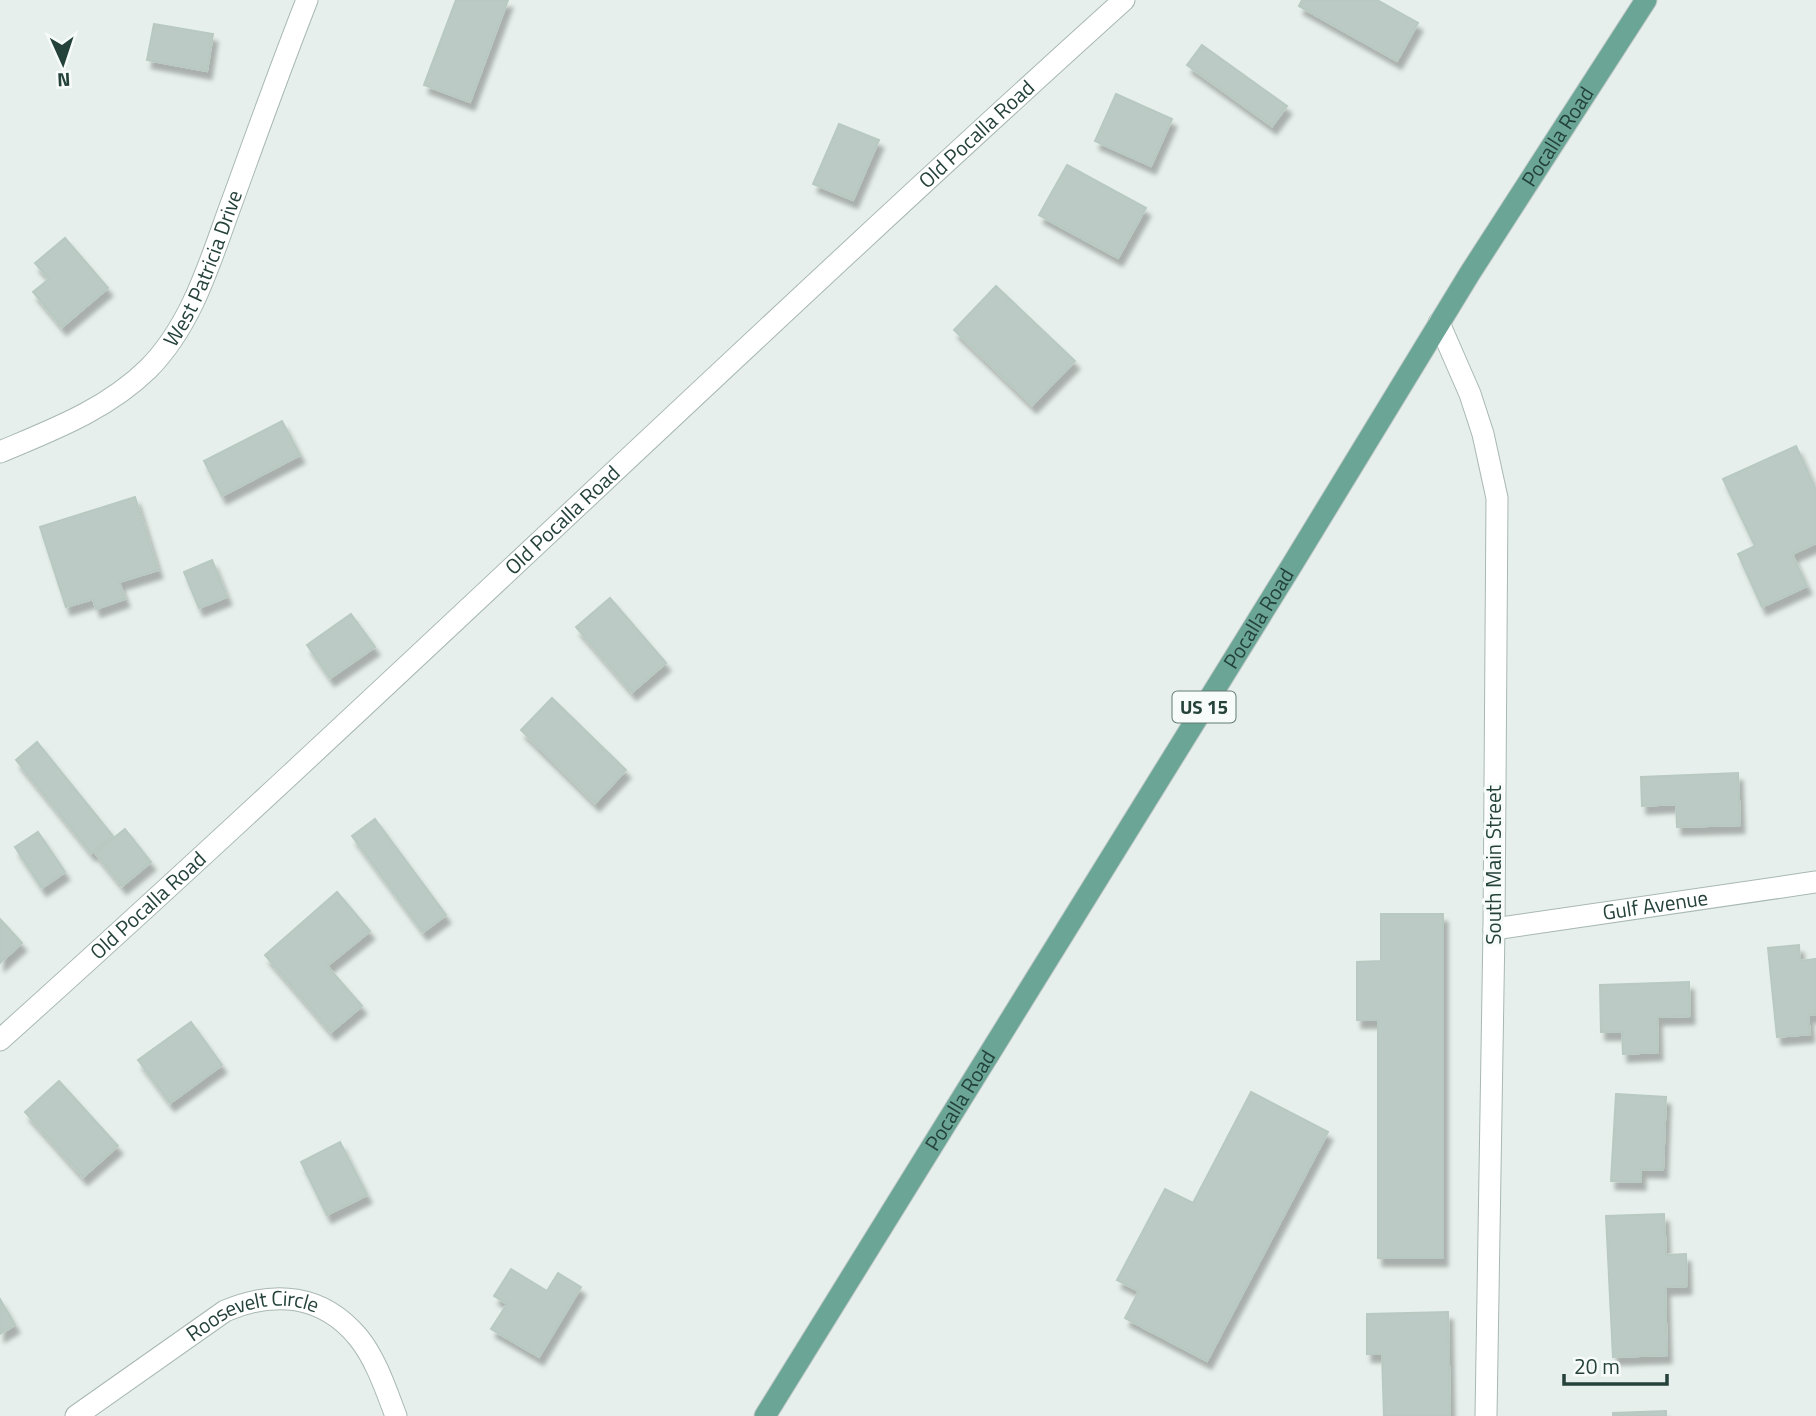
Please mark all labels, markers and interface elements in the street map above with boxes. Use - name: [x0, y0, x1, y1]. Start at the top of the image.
- north arrow: [28, 28, 98, 98]
- text: N: [57, 66, 71, 95]
- street label: Old Pocalla Road: [911, 72, 1041, 195]
- street label: Pocalla Road: [1513, 80, 1601, 193]
- street label: West Patricia Drive: [155, 185, 250, 353]
- street label: Old Pocalla Road: [497, 457, 627, 582]
- street label: Pocalla Road: [1215, 561, 1301, 675]
- road number: US 15: [1172, 692, 1236, 722]
- street label: South Main Street: [1477, 785, 1509, 945]
- street label: Old Pocalla Road: [82, 843, 213, 967]
- street label: Gulf Avenue: [1600, 881, 1710, 928]
- street label: Pocalla Road: [916, 1043, 1003, 1157]
- street label: Roosevelt Circle: [179, 1282, 324, 1349]
- scale bar: [1564, 1342, 1667, 1386]
- text: 20 m: [1574, 1350, 1620, 1382]

